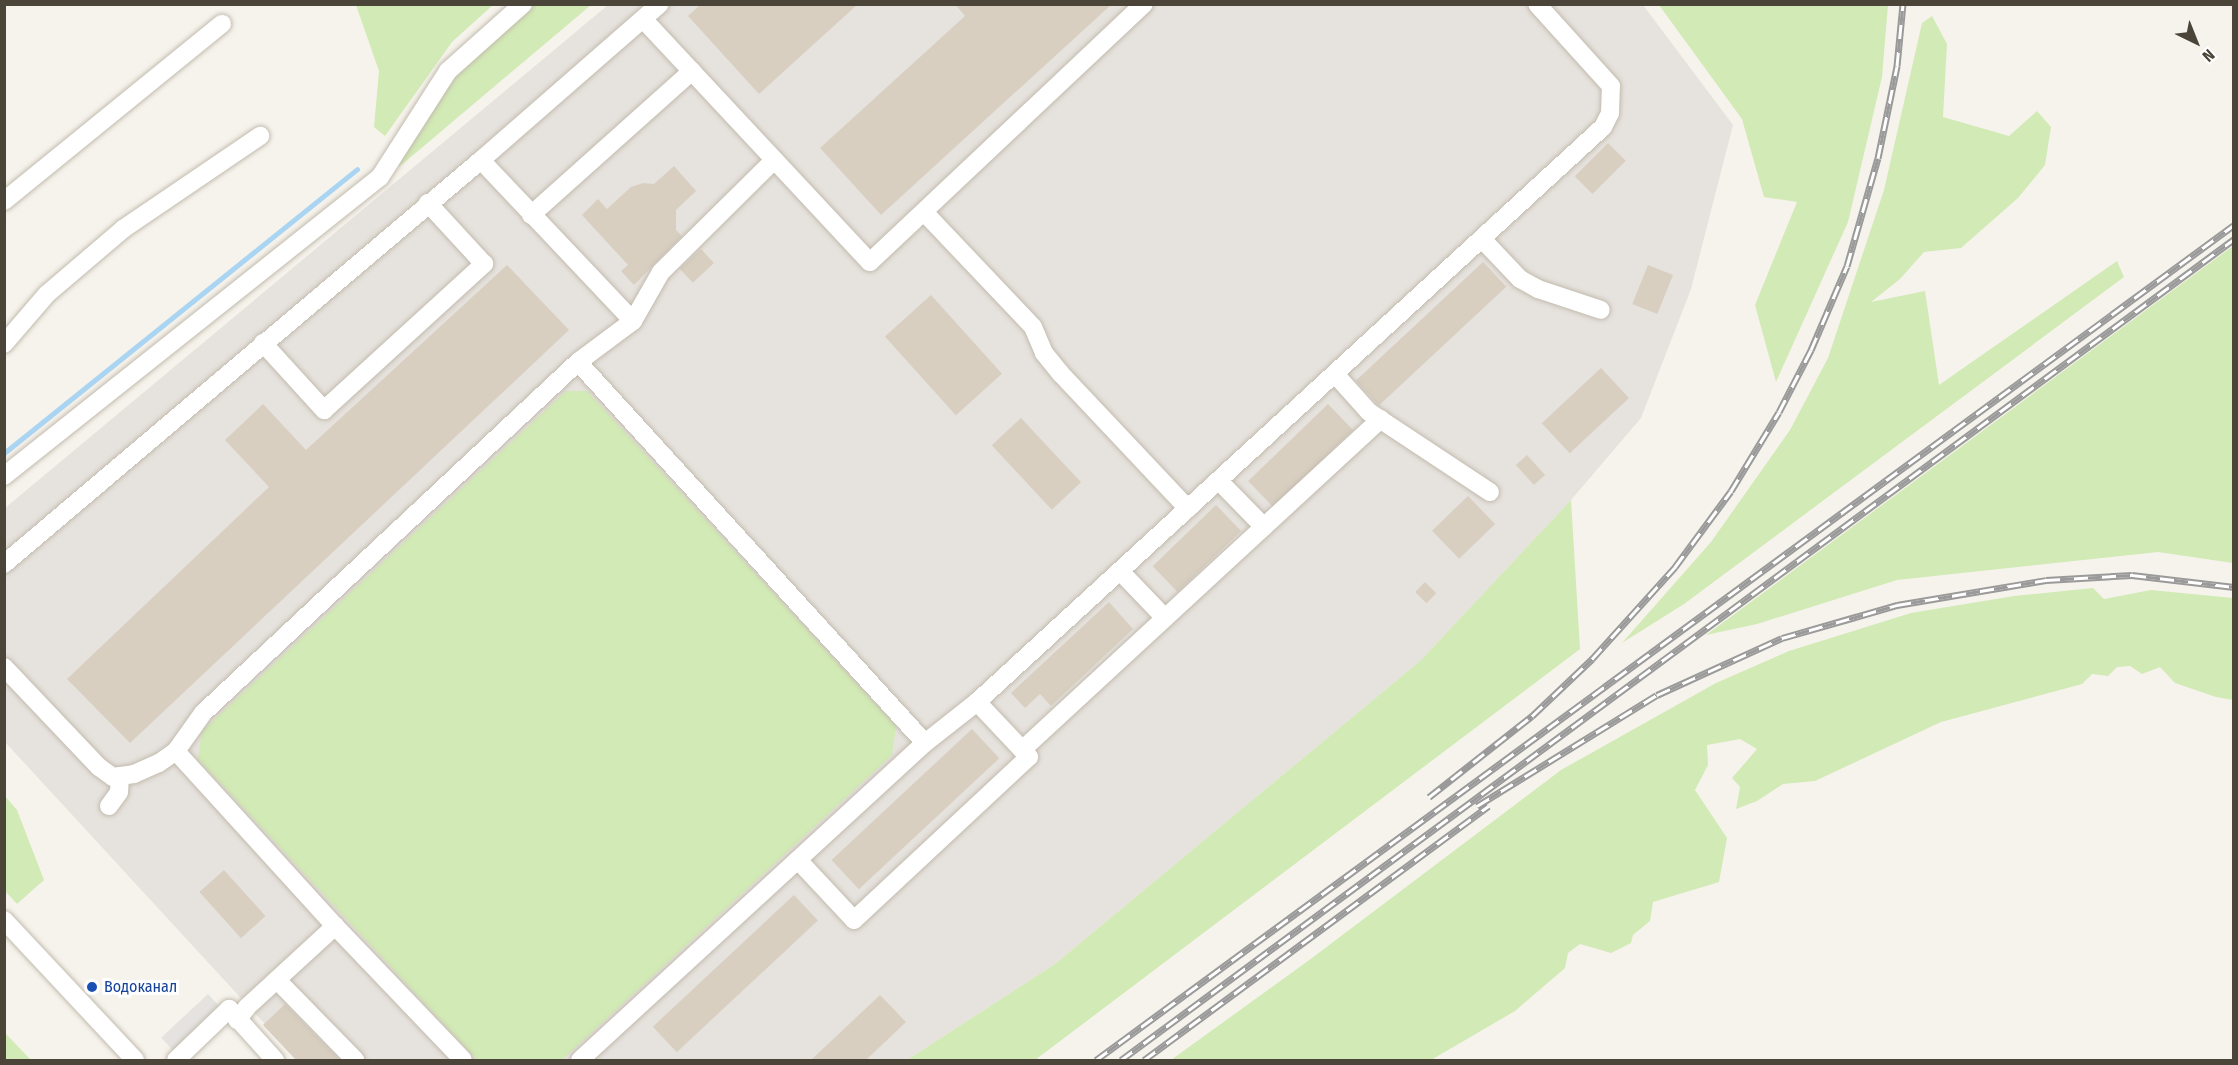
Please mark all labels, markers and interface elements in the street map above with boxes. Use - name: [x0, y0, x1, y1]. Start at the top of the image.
- north arrow: [2166, 12, 2226, 72]
- text: N: [2199, 45, 2219, 66]
- place label: Водоканал: [104, 977, 177, 997]
- marker: Водоканал: [85, 980, 99, 994]

